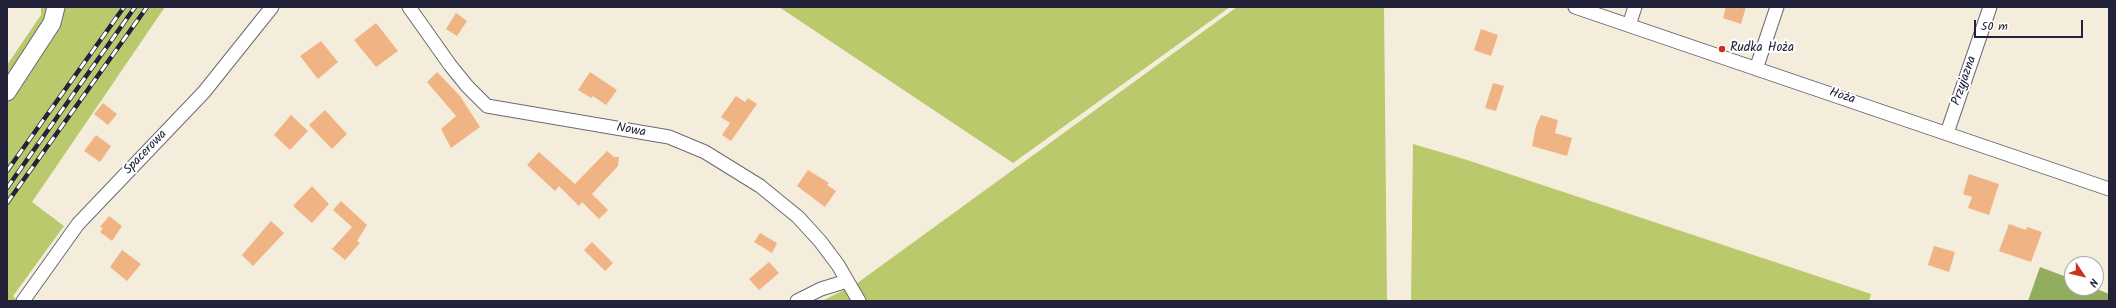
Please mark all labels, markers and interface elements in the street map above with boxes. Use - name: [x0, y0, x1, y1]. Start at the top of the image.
- scale bar: [1976, 12, 2085, 38]
- text: 50 m: [1981, 17, 2008, 36]
- place label: Rudka Hoża: [1730, 41, 1794, 57]
- marker: Rudka Hoża: [1717, 44, 1727, 54]
- street label: Przyjazna: [1949, 54, 1981, 108]
- street label: Hoża: [1827, 86, 1857, 108]
- street label: Nowa: [615, 121, 647, 141]
- street label: Spacerowa: [121, 127, 171, 179]
- north arrow: [2064, 256, 2104, 296]
- text: N: [2084, 274, 2102, 290]

